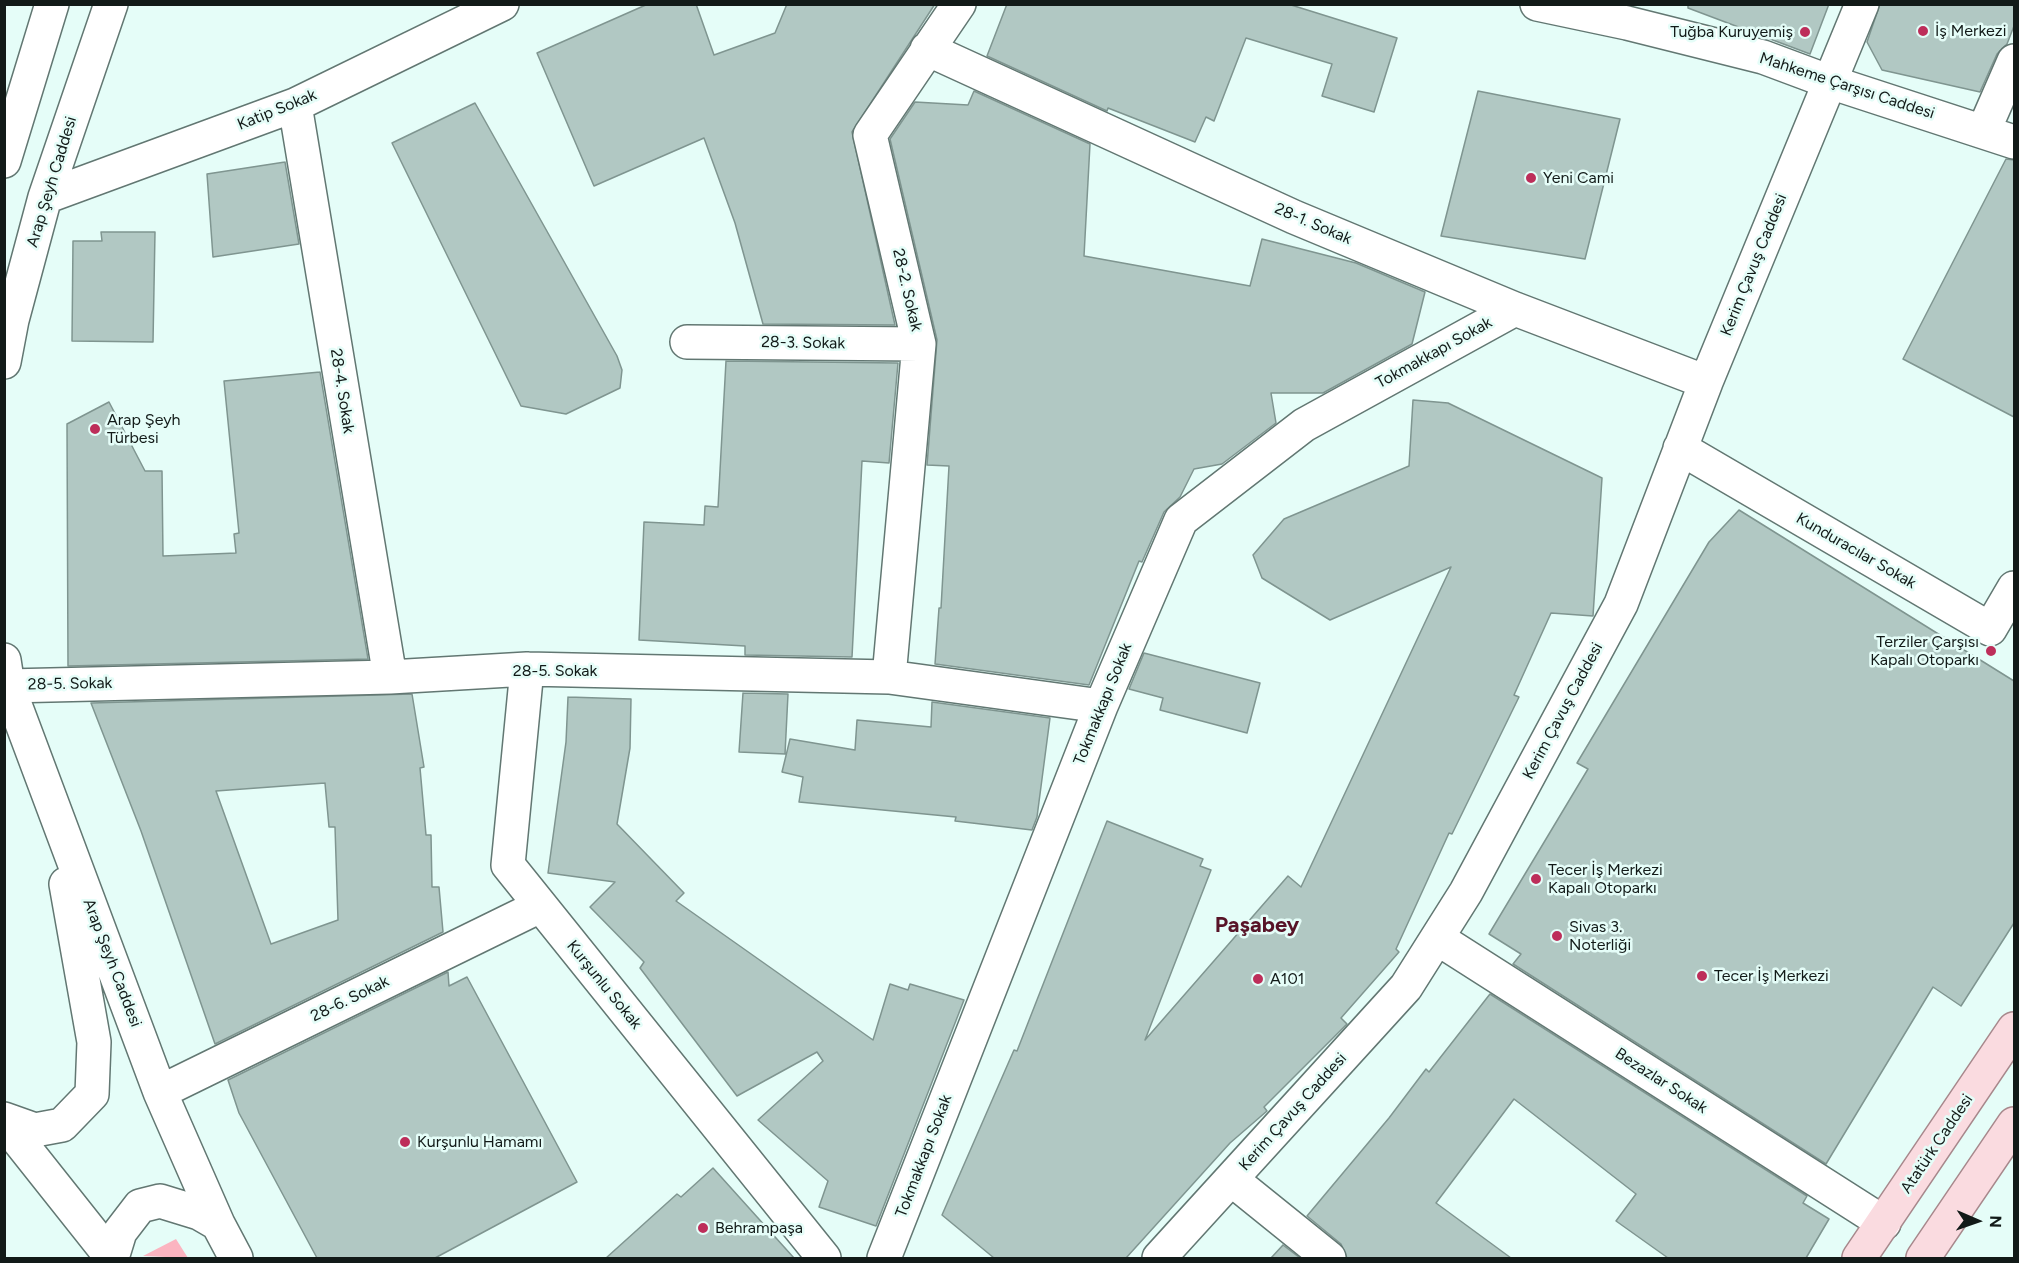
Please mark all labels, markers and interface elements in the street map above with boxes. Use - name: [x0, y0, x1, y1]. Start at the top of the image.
- place label: İş Merkezi: [1935, 21, 2006, 41]
- place label: Tuğba Kuruyemiş: [1670, 22, 1793, 42]
- marker: İş Merkezi: [1916, 24, 1930, 38]
- marker: Tuğba Kuruyemiş: [1798, 25, 1812, 39]
- street label: Mahkeme Çarşısı Caddesi: [1757, 49, 1937, 123]
- street label: Katip Sokak: [235, 85, 319, 135]
- street label: Arap Şeyh Caddesi: [23, 114, 81, 250]
- place label: Yeni Cami: [1543, 168, 1614, 188]
- marker: Yeni Cami: [1524, 171, 1538, 185]
- street label: Kerim Çavuş Caddesi: [1717, 191, 1791, 339]
- street label: 28-1. Sokak: [1272, 199, 1354, 249]
- street label: 28-2. Sokak: [888, 247, 926, 333]
- street label: Tokmakkapı Sokak: [1373, 313, 1495, 393]
- street label: 28-3. Sokak: [761, 333, 845, 353]
- street label: 28-4. Sokak: [326, 347, 358, 435]
- place label: Arap Şeyh Türbesi: [107, 410, 180, 448]
- marker: Arap Şeyh Türbesi: [88, 422, 102, 436]
- street label: Kunduracılar Sokak: [1793, 509, 1919, 593]
- place label: Terziler Çarşısı Kapalı Otoparkı: [1870, 632, 1979, 670]
- street label: Tokmakkapı Sokak: [1070, 640, 1136, 768]
- street label: Kerim Çavuş Caddesi: [1519, 640, 1607, 782]
- marker: Terziler Çarşısı Kapalı Otoparkı: [1984, 644, 1998, 658]
- street label: 28-5. Sokak: [513, 661, 597, 681]
- street label: 28-5. Sokak: [28, 674, 112, 694]
- place label: Tecer İş Merkezi Kapalı Otoparkı: [1548, 860, 1663, 898]
- marker: Tecer İş Merkezi Kapalı Otoparkı: [1529, 872, 1543, 886]
- street label: Arap Şeyh Caddesi: [79, 896, 145, 1030]
- district label: Paşabey: [1215, 913, 1299, 939]
- place label: Sivas 3. Noterliği: [1569, 917, 1631, 955]
- marker: Sivas 3. Noterliği: [1550, 929, 1564, 943]
- street label: Kurşunlu Sokak: [562, 937, 646, 1033]
- place label: Tecer İş Merkezi: [1714, 966, 1829, 986]
- place label: A101: [1270, 969, 1304, 989]
- marker: Tecer İş Merkezi: [1695, 969, 1709, 983]
- street label: 28-6. Sokak: [308, 972, 392, 1026]
- marker: A101: [1251, 972, 1265, 986]
- street label: Bezazlar Sokak: [1611, 1044, 1711, 1118]
- street label: Kerim Çavuş Caddesi: [1235, 1049, 1351, 1175]
- street label: Atatürk Caddesi: [1897, 1091, 1977, 1197]
- street label: Tokmakkapı Sokak: [892, 1092, 956, 1220]
- place label: Kurşunlu Hamamı: [417, 1132, 542, 1152]
- marker: Kurşunlu Hamamı: [398, 1135, 412, 1149]
- north arrow: [1947, 1191, 2007, 1251]
- text: N: [1986, 1215, 2005, 1228]
- place label: Behrampaşa: [715, 1218, 803, 1238]
- marker: Behrampaşa: [696, 1221, 710, 1235]

